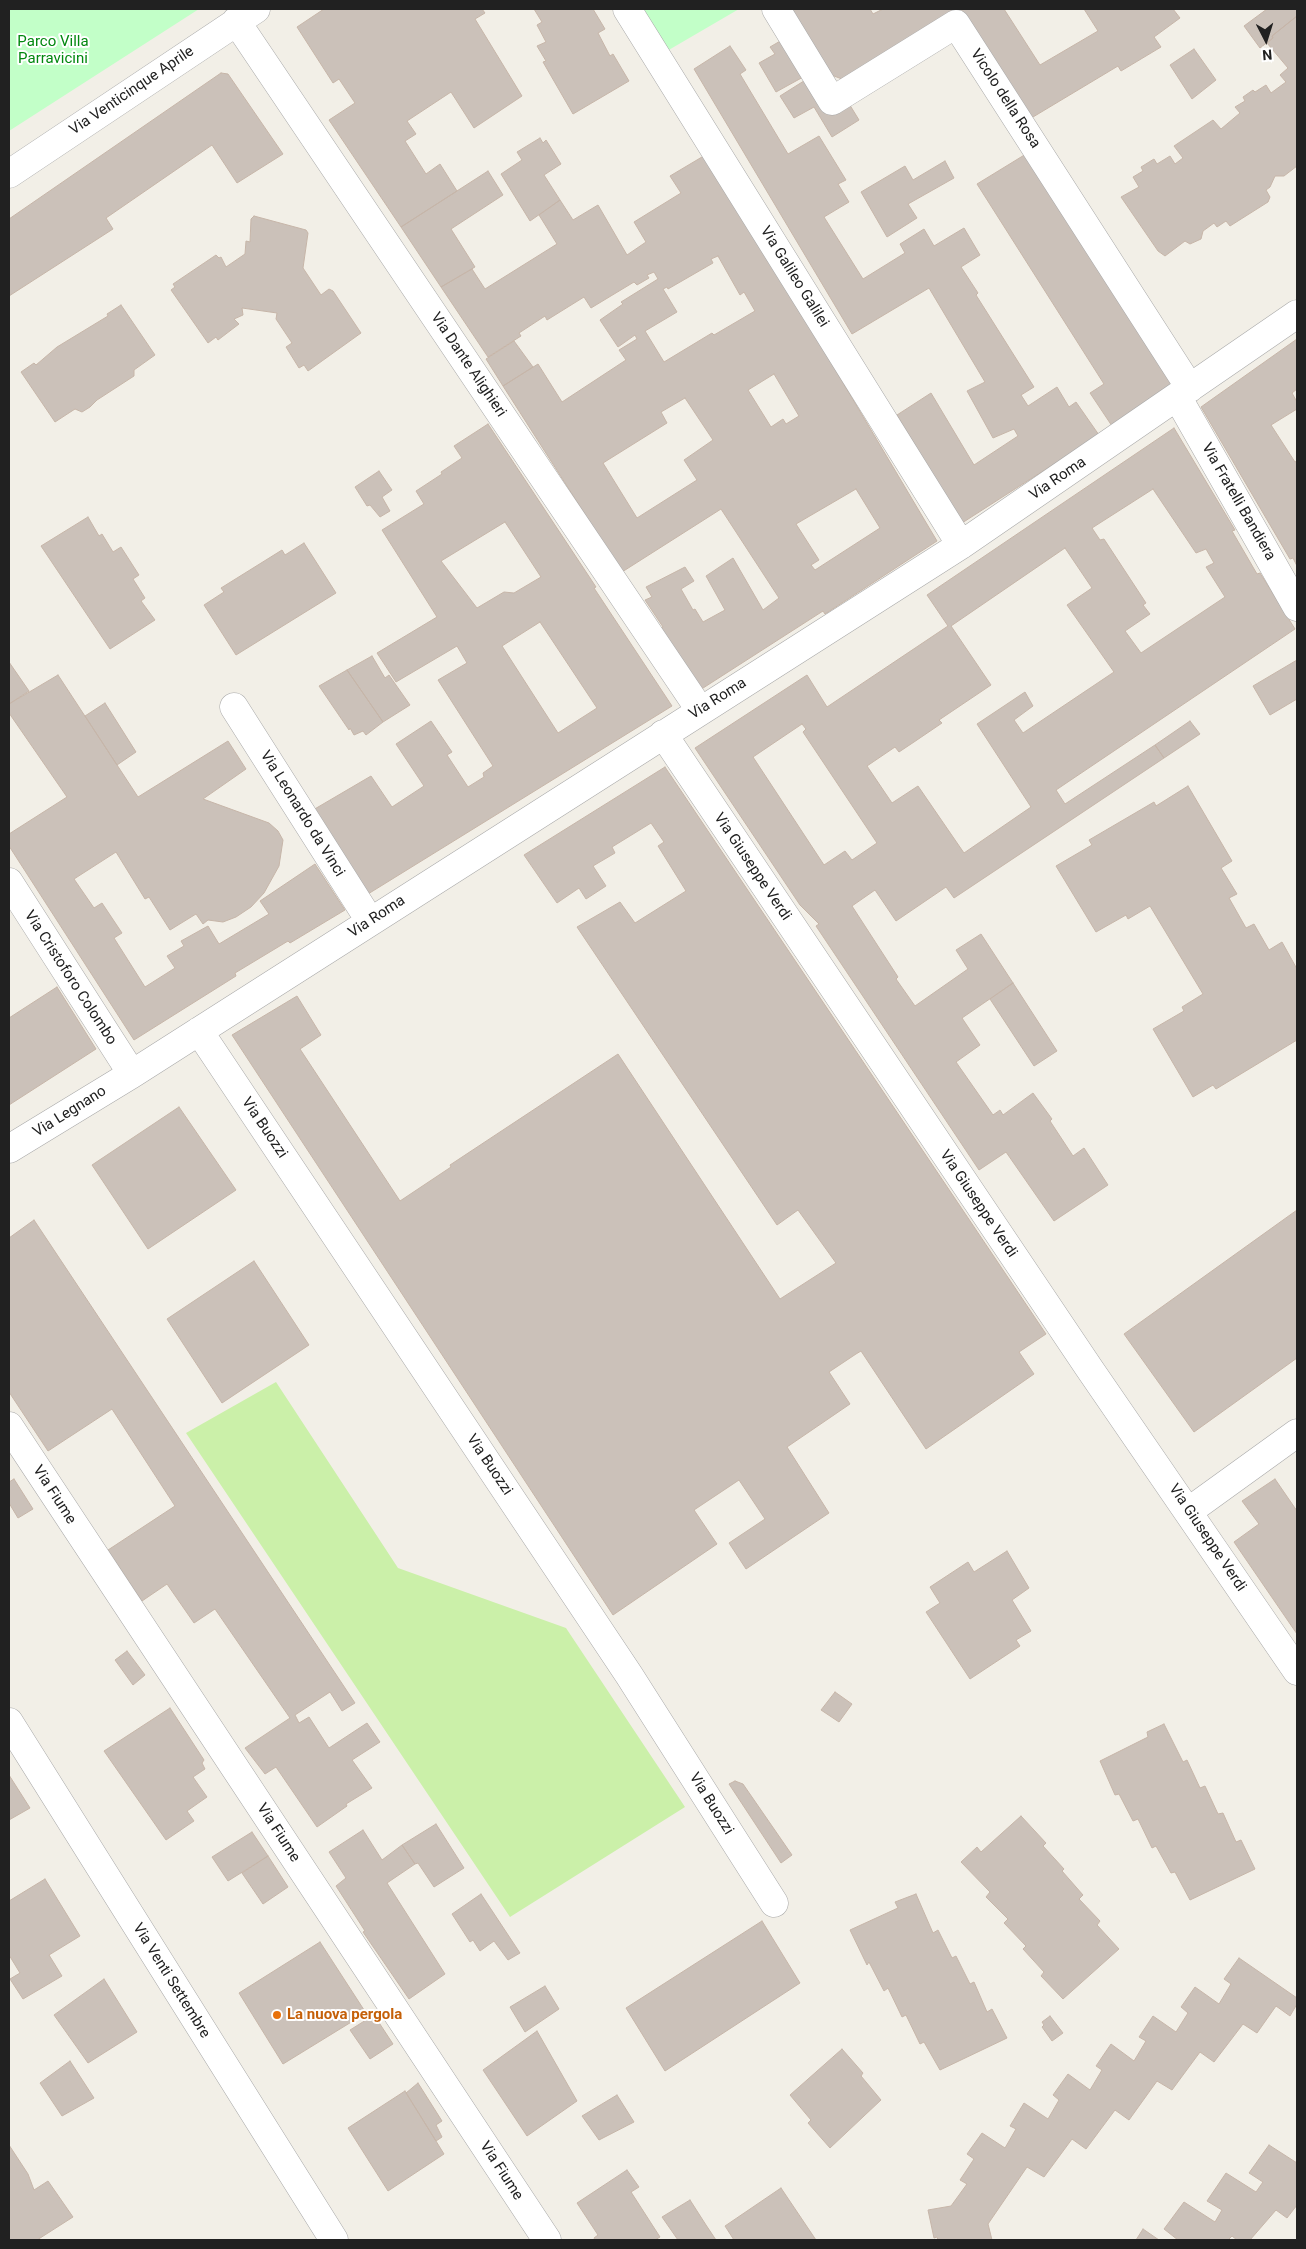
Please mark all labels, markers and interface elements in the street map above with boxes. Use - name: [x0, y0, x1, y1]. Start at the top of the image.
- north arrow: [1241, 15, 1291, 65]
- park label: Parco Villa Parravicini: [17, 33, 89, 68]
- street label: Via Venticinque Aprile: [66, 43, 198, 139]
- street label: Vicolo della Rosa: [966, 46, 1044, 152]
- text: N: [1262, 47, 1273, 63]
- street label: Via Galileo Galilei: [756, 223, 832, 331]
- street label: Via Dante Alighieri: [426, 309, 510, 421]
- street label: Via Fratelli Bandiera: [1197, 440, 1279, 564]
- street label: Via Roma: [1026, 454, 1090, 504]
- street label: Via Roma: [686, 674, 750, 724]
- street label: Via Leonardo da Vinci: [256, 748, 348, 880]
- street label: Via Giuseppe Verdi: [709, 810, 795, 924]
- street label: Via Roma: [345, 892, 409, 942]
- street label: Via Cristoforo Colombo: [20, 908, 120, 1048]
- street label: Via Legnano: [30, 1082, 110, 1142]
- street label: Via Buozzi: [237, 1094, 291, 1162]
- street label: Via Giuseppe Verdi: [935, 1147, 1021, 1261]
- street label: Via Buozzi: [462, 1431, 516, 1499]
- street label: Via Fiume: [28, 1462, 80, 1528]
- street label: Via Giuseppe Verdi: [1164, 1481, 1250, 1595]
- street label: Via Buozzi: [685, 1770, 737, 1838]
- street label: Via Fiume: [252, 1800, 304, 1866]
- street label: Via Venti Settembre: [128, 1920, 214, 2042]
- place label: La nuova pergola: [287, 2006, 402, 2024]
- marker: La nuova pergola: [271, 2009, 283, 2021]
- street label: Via Fiume: [475, 2138, 527, 2204]

